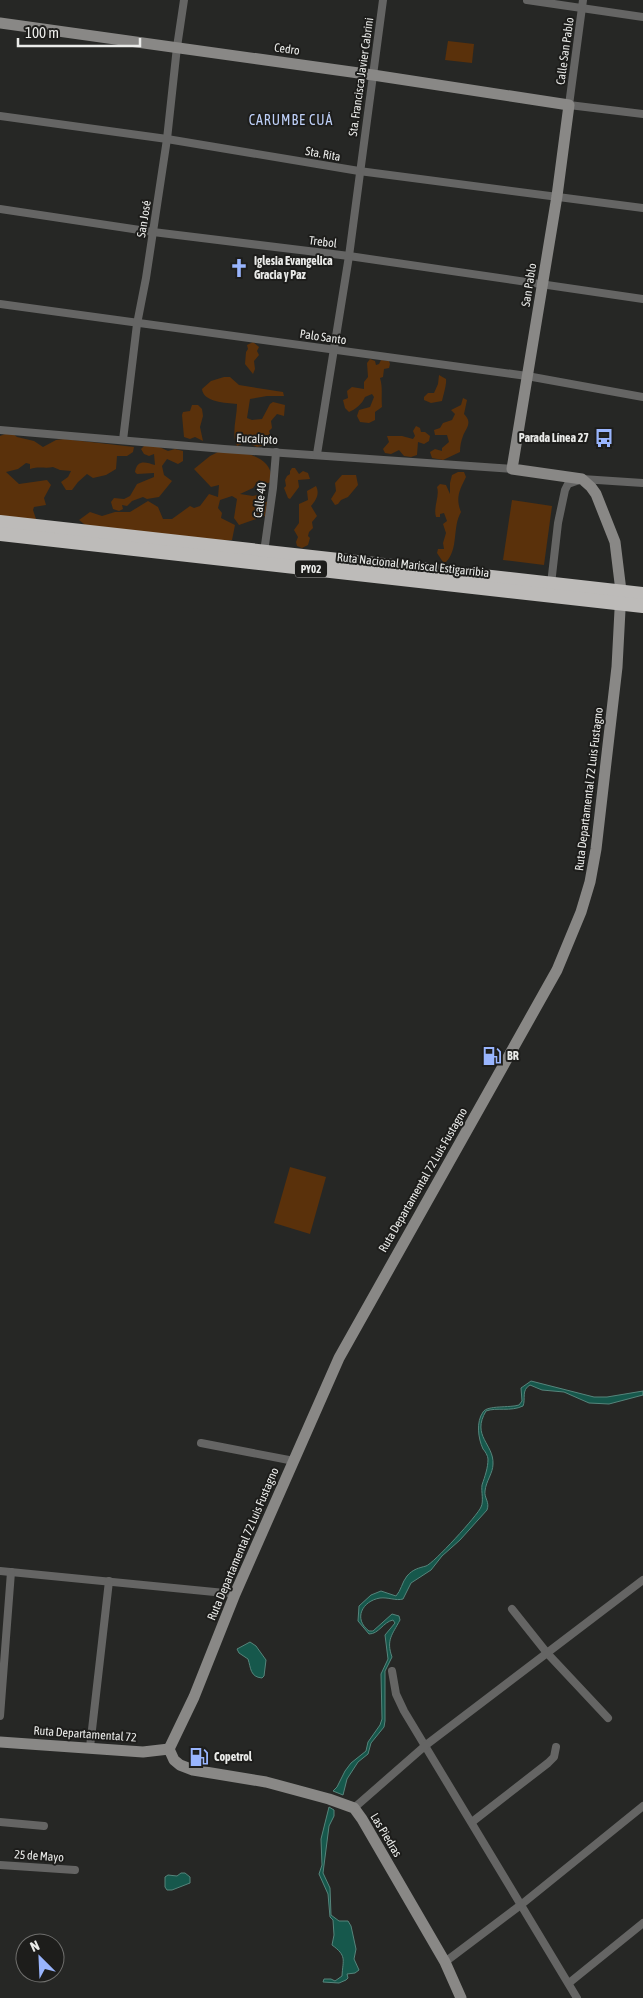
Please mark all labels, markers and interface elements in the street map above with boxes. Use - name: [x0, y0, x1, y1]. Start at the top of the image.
- scale bar: [18, 15, 140, 47]
- street label: Calle San Pablo: [553, 16, 577, 86]
- street label: Sta. Francisca Javier Cabrini: [346, 17, 376, 137]
- text: 100 m: [25, 24, 59, 41]
- street label: Cedro: [273, 40, 301, 58]
- district label: CARUMBE CUÁ: [249, 112, 333, 128]
- street label: Sta. Rita: [304, 144, 342, 164]
- street label: San José: [134, 200, 154, 238]
- street label: Trebol: [308, 233, 339, 251]
- place label: Iglesia Evangelica Gracia y Paz: [254, 254, 333, 282]
- church icon: Iglesia Evangelica Gracia y Paz: [228, 257, 250, 279]
- street label: San Pablo: [519, 262, 539, 308]
- street label: Palo Santo: [299, 327, 348, 347]
- bus stop icon: Parada Línea 27: [593, 427, 615, 449]
- street label: Eucalipto: [236, 431, 278, 447]
- place label: Parada Línea 27: [519, 431, 589, 445]
- street label: Calle 40: [251, 481, 269, 519]
- street label: Ruta Nacional Mariscal Estigarribia: [336, 550, 490, 580]
- road number: PY02: [295, 560, 327, 578]
- street label: Ruta Departamental 72 Luis Fustagno: [572, 706, 606, 872]
- fuel station icon: BR: [481, 1045, 503, 1067]
- place label: BR: [507, 1049, 519, 1063]
- street label: Ruta Departamental 72 Luis Fustagno: [376, 1105, 470, 1255]
- street label: Ruta Departamental 72 Luis Fustagno: [204, 1465, 282, 1622]
- street label: Ruta Departamental 72: [33, 1723, 137, 1745]
- fuel station icon: Copetrol: [188, 1746, 210, 1768]
- place label: Copetrol: [214, 1750, 253, 1764]
- street label: Las Piedras: [367, 1811, 405, 1859]
- street label: 25 de Mayo: [14, 1847, 65, 1865]
- north arrow: [15, 1933, 65, 1983]
- text: N: [28, 1937, 42, 1955]

